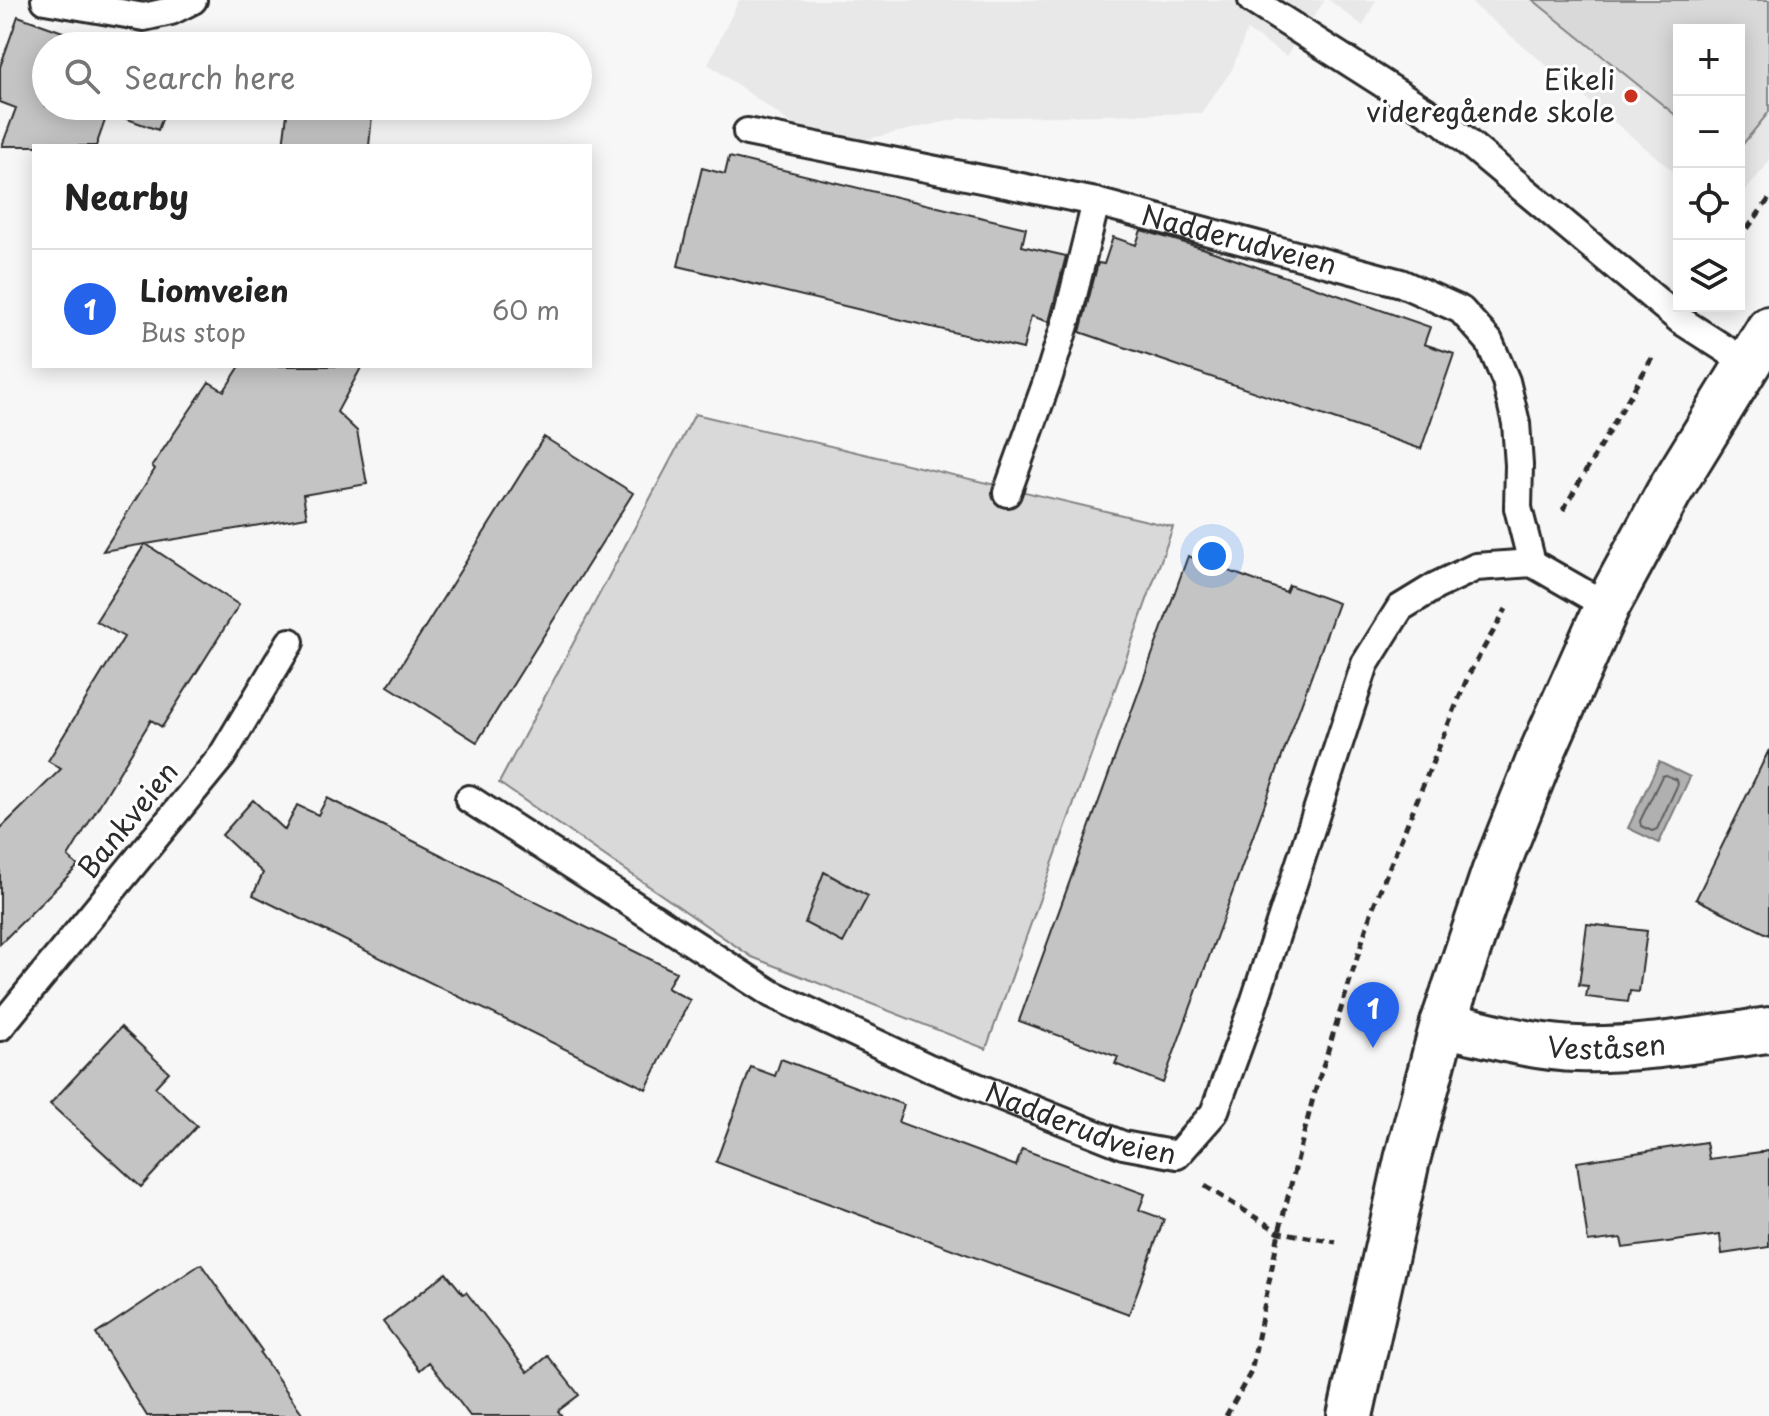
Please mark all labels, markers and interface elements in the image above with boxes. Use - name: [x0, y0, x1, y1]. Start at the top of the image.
- map controls: [1673, 24, 1745, 312]
- button: +: [1673, 24, 1745, 96]
- search box: [32, 32, 592, 120]
- icon: search: [60, 54, 104, 98]
- text: Search here: [124, 54, 296, 99]
- place label: Eikeli videregående skole: [1366, 57, 1615, 132]
- marker: Eikeli videregående skole: [1622, 87, 1640, 105]
- button: −: [1673, 96, 1745, 168]
- button: locate: [1673, 168, 1745, 240]
- text: Nearby: [64, 170, 189, 222]
- street label: Nadderudveien: [1137, 192, 1342, 285]
- button: layers: [1673, 240, 1745, 312]
- text: Liomveien: [140, 267, 289, 312]
- text: 1: [84, 290, 96, 329]
- text: 60 m: [492, 290, 560, 329]
- text: Bus stop: [140, 312, 246, 351]
- your location: [1192, 536, 1232, 576]
- street label: Bankveien: [66, 751, 188, 887]
- pin: 1: [1347, 982, 1399, 1048]
- street label: Veståsen: [1545, 1021, 1668, 1069]
- street label: Nadderudveien: [979, 1069, 1180, 1174]

